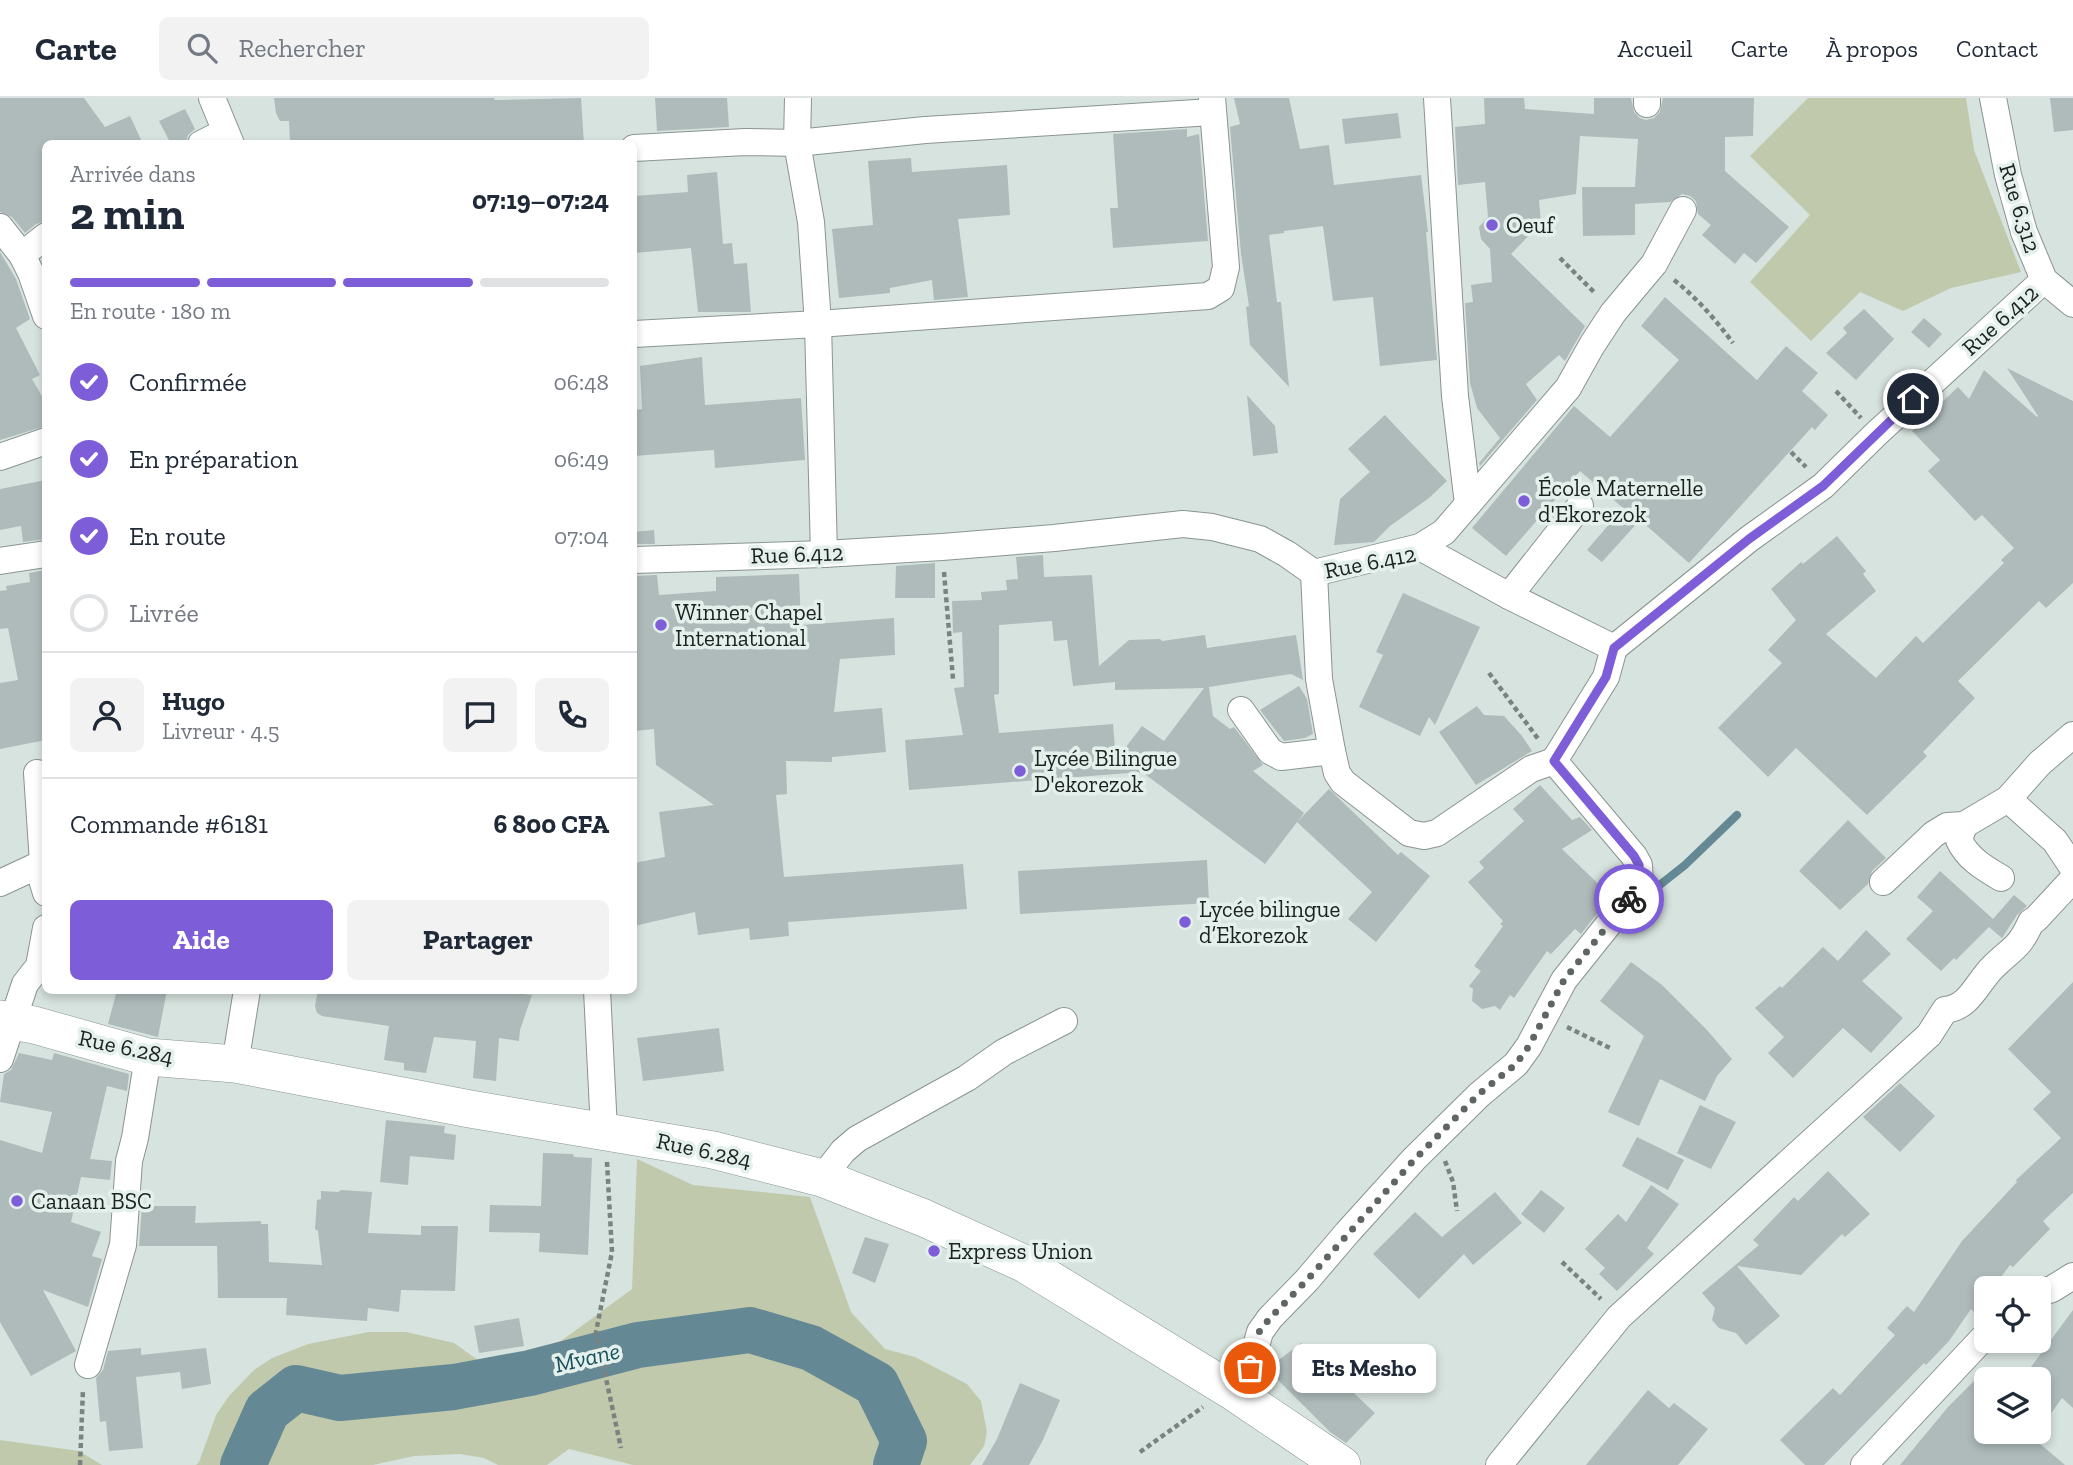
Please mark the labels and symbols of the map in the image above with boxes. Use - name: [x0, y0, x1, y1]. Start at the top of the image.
- street label: Rue 6.312: [1993, 160, 2047, 256]
- place label: Oeuf: [1506, 211, 1555, 239]
- marker: Oeuf: [1484, 217, 1500, 233]
- street label: Rue 6.412: [1956, 278, 2044, 362]
- pin: [1883, 369, 1943, 429]
- place label: École Maternelle d'Ekorezok: [1538, 474, 1703, 528]
- marker: École Maternelle d'Ekorezok: [1516, 493, 1532, 509]
- street label: Rue 6.412: [750, 538, 844, 570]
- street label: Rue 6.412: [1322, 539, 1418, 585]
- place label: Winner Chapel International: [675, 598, 823, 652]
- marker: Winner Chapel International: [653, 617, 669, 633]
- place label: Lycée Bilingue D'ekorezok: [1034, 744, 1177, 798]
- marker: Lycée Bilingue D'ekorezok: [1012, 763, 1028, 779]
- courier: [1594, 864, 1664, 934]
- place label: Lycée bilingue d’Ekorezok: [1199, 895, 1340, 949]
- marker: Lycée bilingue d’Ekorezok: [1177, 914, 1193, 930]
- street label: Rue 6.284: [76, 1023, 176, 1071]
- street label: Rue 6.284: [654, 1126, 754, 1174]
- place label: Canaan BSC: [31, 1187, 152, 1215]
- marker: Canaan BSC: [9, 1193, 25, 1209]
- place label: Express Union: [948, 1237, 1092, 1265]
- marker: Express Union: [926, 1243, 942, 1259]
- water label: Mvane: [552, 1335, 622, 1379]
- pin: [1220, 1338, 1280, 1398]
- callout: Ets Mesho: [1292, 1344, 1436, 1392]

